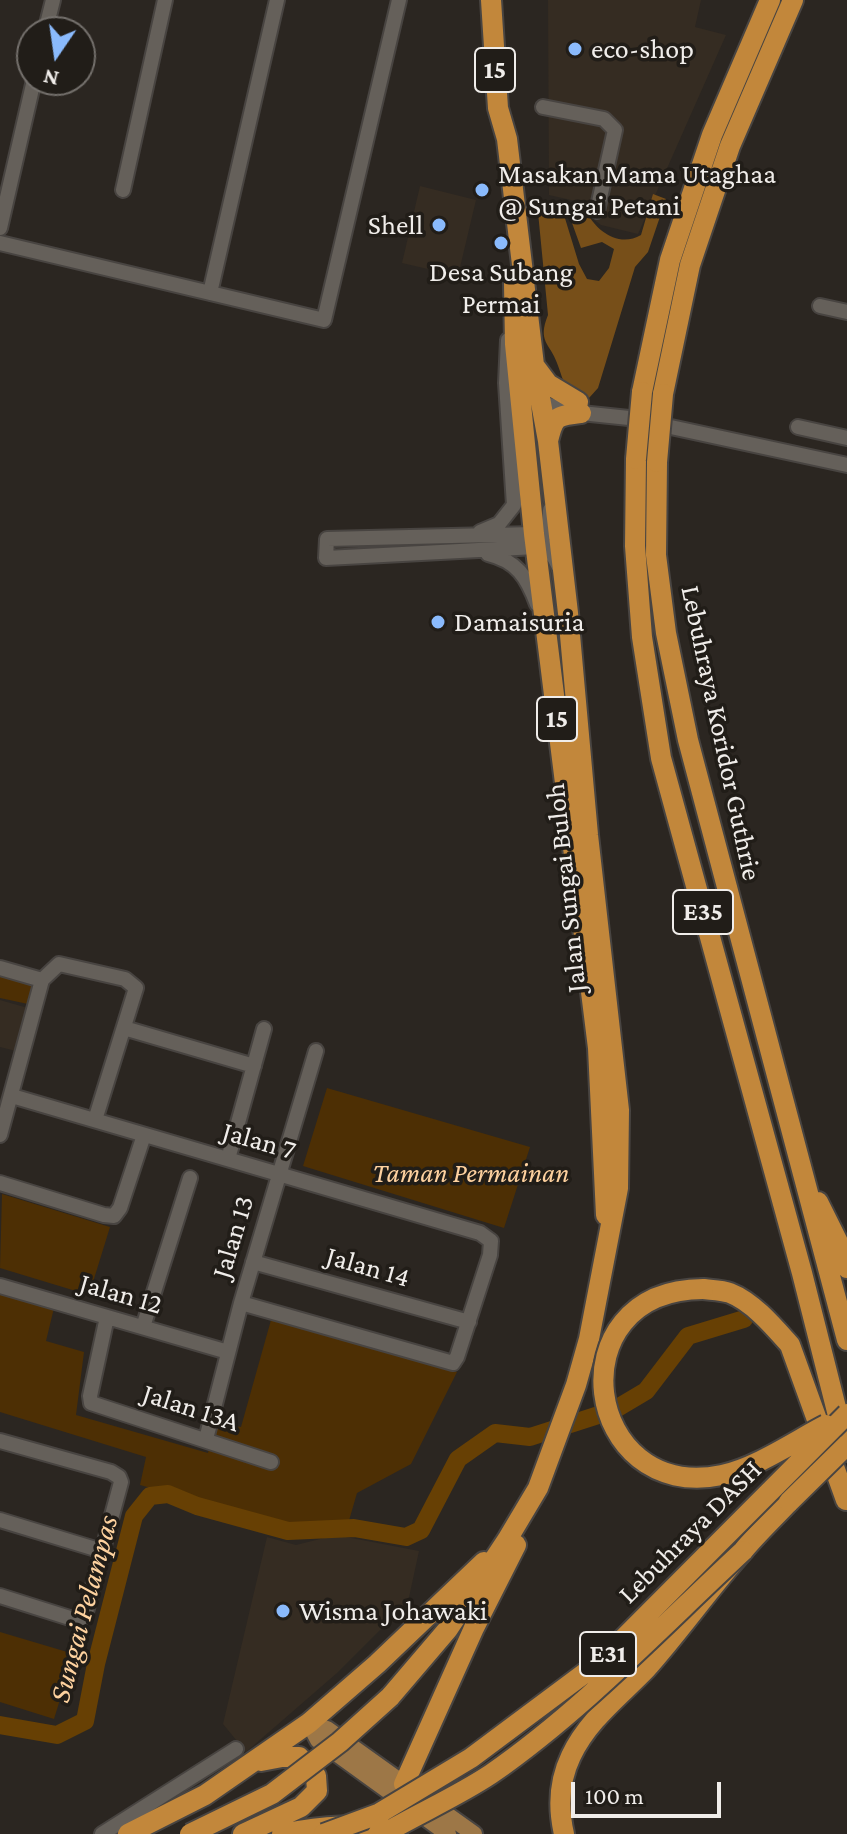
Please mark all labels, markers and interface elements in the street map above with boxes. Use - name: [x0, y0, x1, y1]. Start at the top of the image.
- north arrow: [16, 16, 96, 96]
- place label: eco-shop: [591, 32, 694, 66]
- marker: eco-shop: [566, 40, 584, 58]
- road number: 15: [475, 48, 515, 92]
- text: N: [41, 64, 61, 92]
- place label: Masakan Mama Utaghaa @ Sungai Petani: [498, 157, 776, 223]
- marker: Masakan Mama Utaghaa @ Sungai Petani: [473, 181, 491, 199]
- place label: Shell: [368, 208, 423, 242]
- marker: Shell: [430, 216, 448, 234]
- marker: Desa Subang Permai: [492, 234, 510, 252]
- place label: Desa Subang Permai: [429, 255, 573, 321]
- street label: Lebuhraya Koridor Guthrie: [673, 582, 769, 884]
- place label: Damaisuria: [454, 605, 584, 639]
- marker: Damaisuria: [429, 613, 447, 631]
- road number: 15: [537, 697, 577, 741]
- street label: Jalan Sungai Buloh: [538, 782, 594, 994]
- road number: E35: [673, 890, 733, 934]
- street label: Jalan 7: [218, 1115, 300, 1167]
- park label: Taman Permainan: [373, 1156, 569, 1190]
- street label: Jalan 13: [205, 1192, 261, 1282]
- street label: Jalan 14: [322, 1239, 414, 1295]
- street label: Jalan 12: [76, 1266, 166, 1322]
- street label: Jalan 13A: [138, 1377, 244, 1439]
- street label: Lebuhraya DASH: [611, 1453, 769, 1611]
- water label: Sungai Pelampas: [42, 1512, 126, 1706]
- place label: Wisma Johawaki: [299, 1594, 487, 1628]
- marker: Wisma Johawaki: [274, 1602, 292, 1620]
- road number: E31: [580, 1632, 636, 1676]
- scale bar: [575, 1766, 725, 1816]
- text: 100 m: [585, 1782, 644, 1809]

